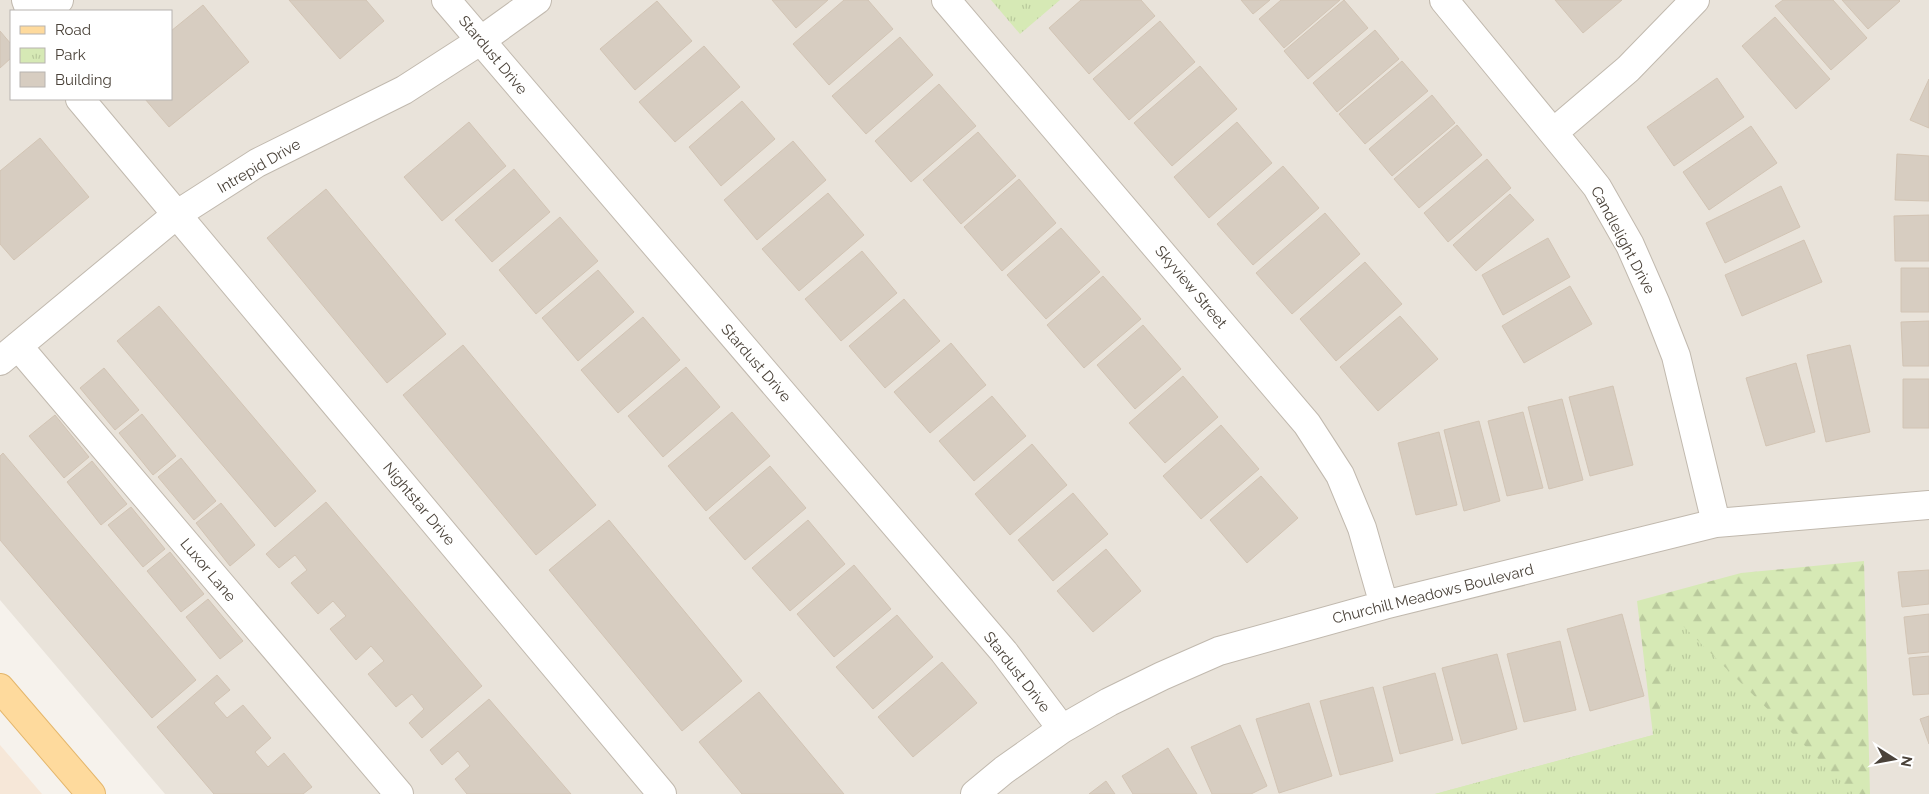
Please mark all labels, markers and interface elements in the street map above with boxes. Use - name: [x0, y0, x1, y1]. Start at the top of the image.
- legend: [10, 10, 172, 100]
- street label: Stardust Drive: [455, 12, 531, 98]
- text: Road: [55, 21, 91, 39]
- text: Park: [55, 46, 86, 64]
- text: Building: [55, 71, 112, 89]
- street label: Intrepid Drive: [214, 135, 304, 197]
- street label: Candlelight Drive: [1587, 183, 1659, 297]
- street label: Skyview Street: [1151, 242, 1231, 332]
- street label: Stardust Drive: [717, 320, 795, 406]
- street label: Nightstar Drive: [379, 459, 459, 549]
- street label: Luxor Lane: [176, 535, 240, 605]
- street label: Churchill Meadows Boulevard: [1331, 560, 1535, 628]
- street label: Stardust Drive: [980, 628, 1054, 716]
- north arrow: [1869, 734, 1919, 784]
- text: N: [1898, 755, 1916, 768]

